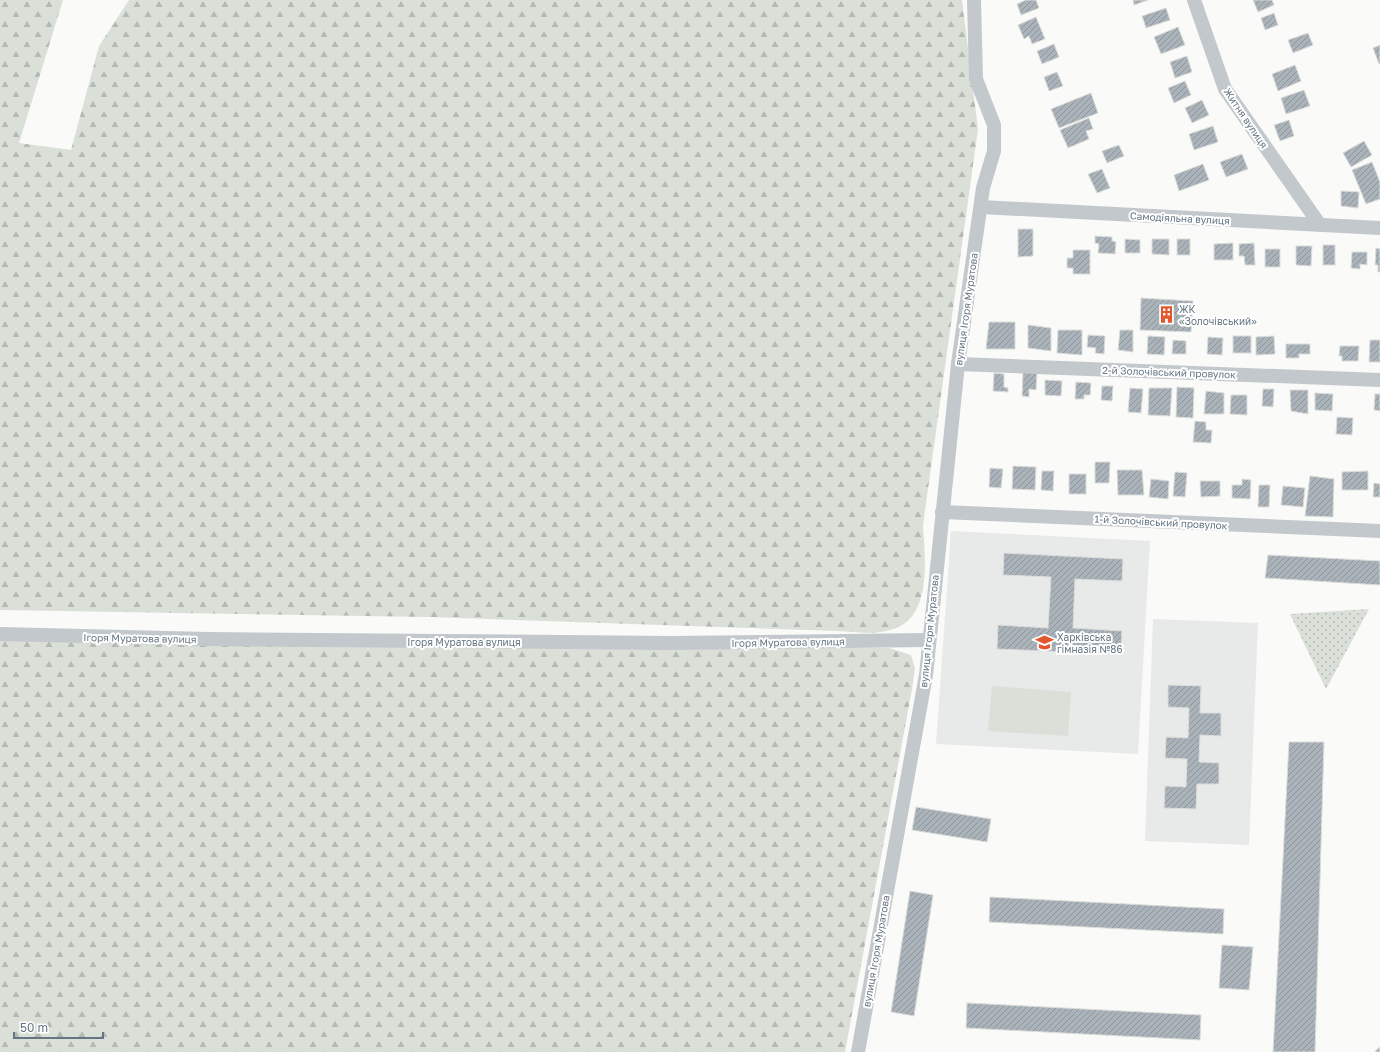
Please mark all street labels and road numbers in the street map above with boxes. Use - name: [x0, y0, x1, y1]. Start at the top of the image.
- street label: Житня вулиця: [1222, 86, 1270, 150]
- street label: Самодіяльна вулиця: [1130, 209, 1230, 227]
- street label: вулиця Ігоря Муратова: [952, 252, 980, 366]
- street label: 2-й Золочівський провулок: [1102, 364, 1236, 380]
- street label: 1-й Золочівський провулок: [1094, 513, 1228, 531]
- street label: вулиця Ігоря Муратова: [917, 574, 941, 688]
- street label: Ігоря Муратова вулиця: [83, 631, 197, 645]
- street label: Ігоря Муратова вулиця: [731, 635, 845, 649]
- street label: Ігоря Муратова вулиця: [407, 636, 521, 648]
- street label: вулиця Ігоря Муратова: [860, 894, 892, 1008]

